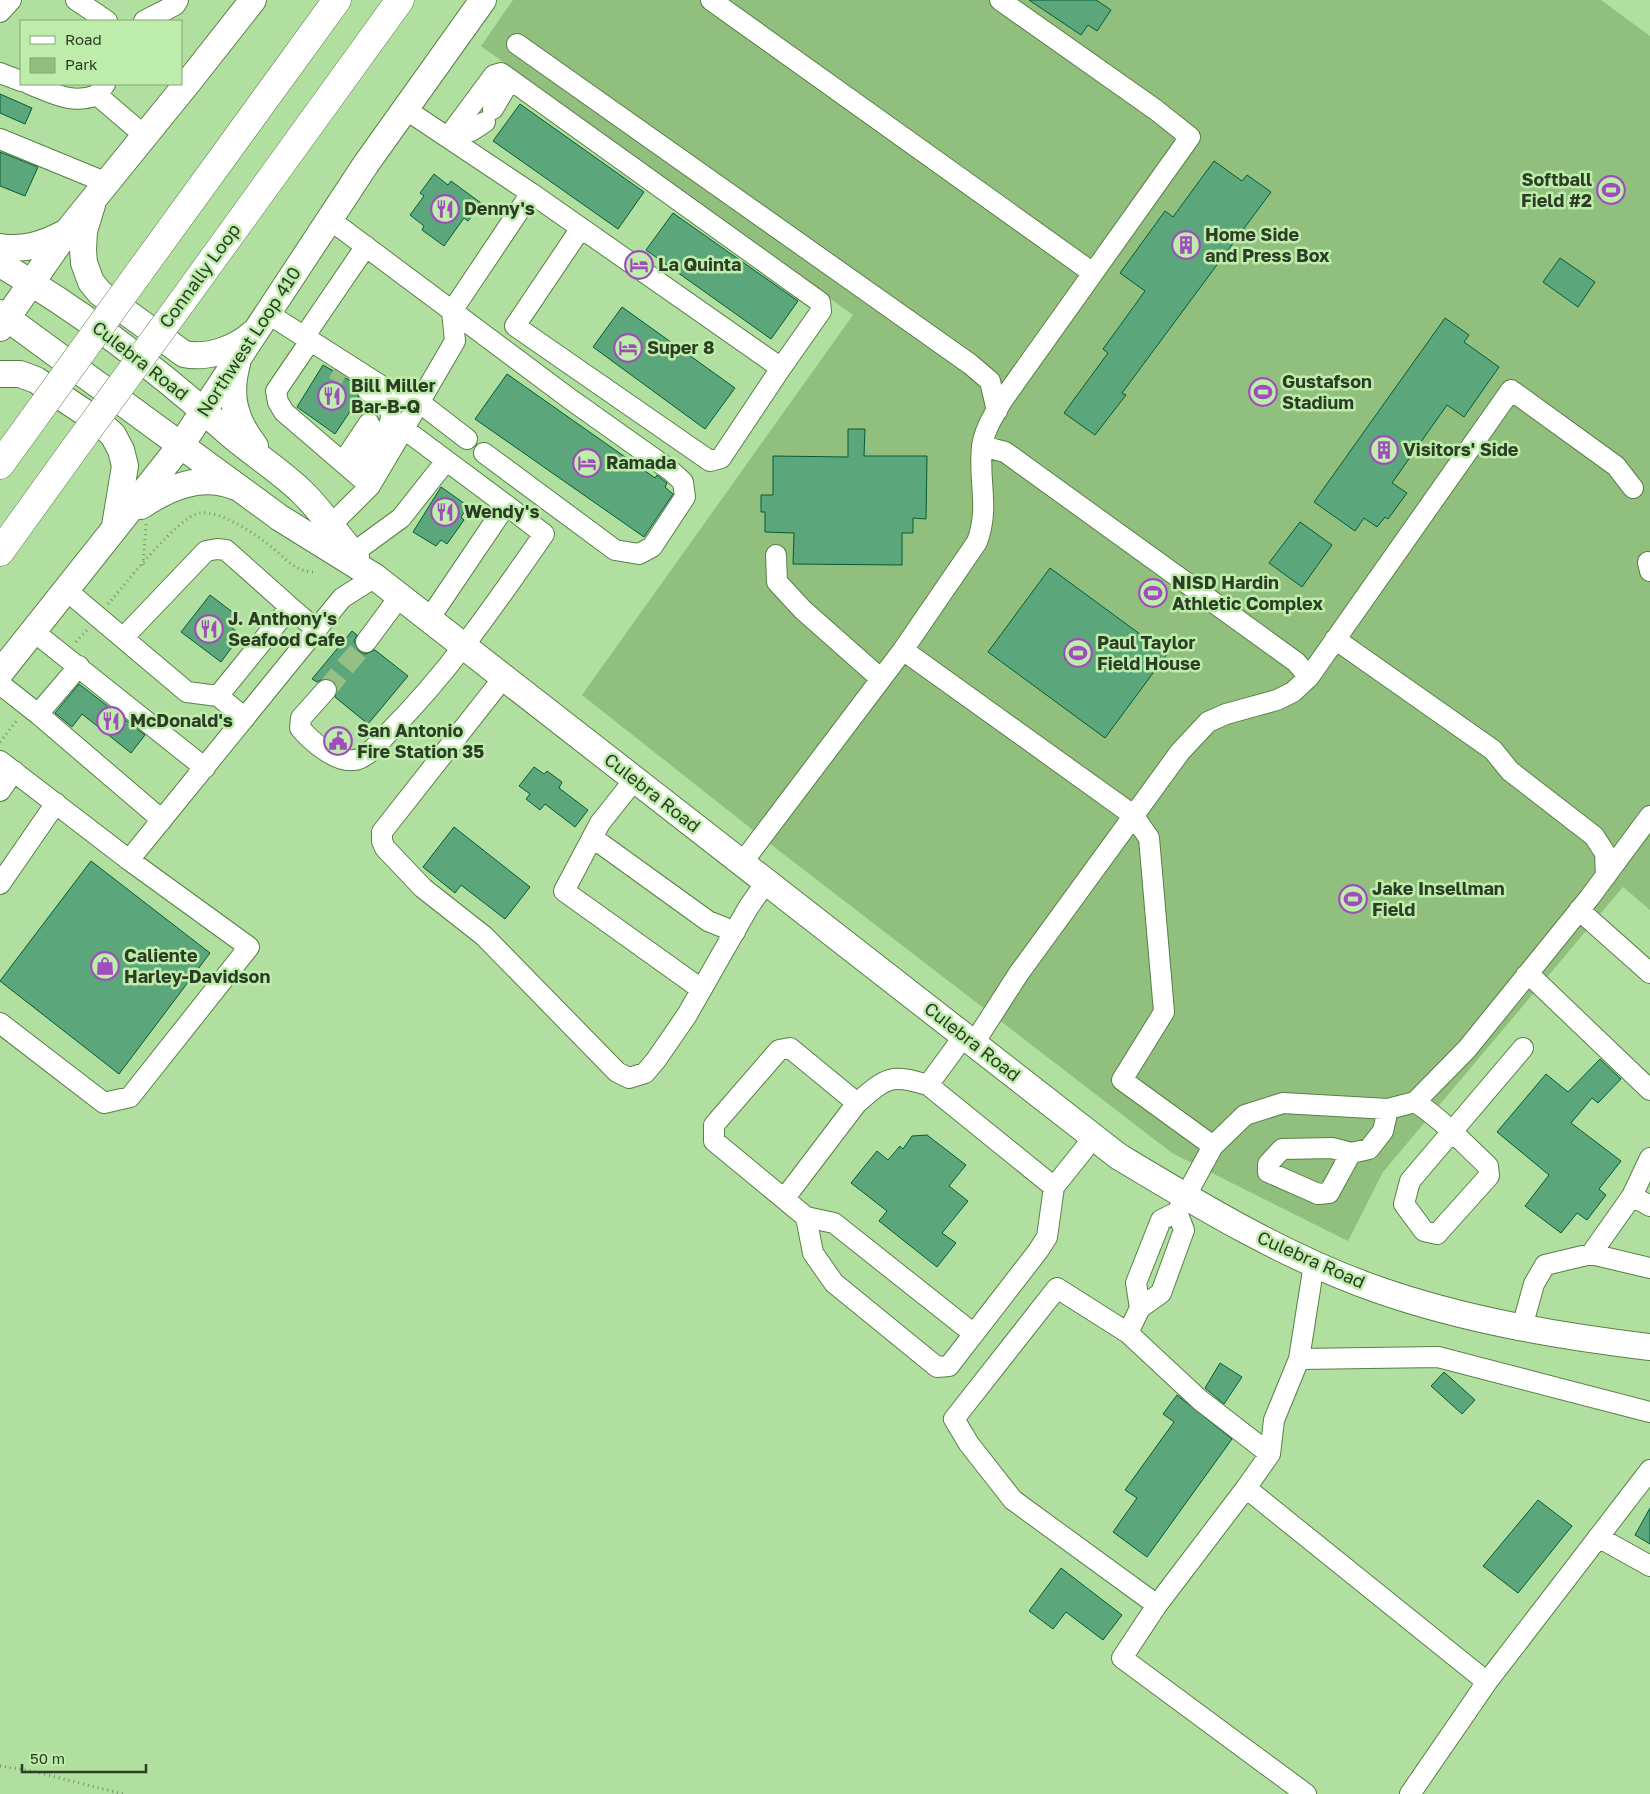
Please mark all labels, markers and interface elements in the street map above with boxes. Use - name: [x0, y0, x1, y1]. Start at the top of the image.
- legend: [20, 20, 182, 85]
- text: Road: [65, 30, 102, 48]
- text: Park: [65, 55, 98, 73]
- place label: Softball Field #2: [1521, 168, 1592, 211]
- sports icon: Softball Field #2: [1596, 175, 1626, 205]
- restaurant icon: Denny's: [430, 194, 460, 224]
- place label: Denny's: [464, 197, 535, 219]
- street label: Connally Loop: [154, 219, 244, 332]
- place label: Home Side and Press Box: [1205, 223, 1330, 266]
- building icon: Home Side and Press Box: [1171, 230, 1201, 260]
- hotel icon: La Quinta: [624, 250, 654, 280]
- place label: La Quinta: [658, 253, 741, 275]
- street label: Northwest Loop 410: [192, 262, 305, 420]
- street label: Culebra Road: [88, 316, 193, 405]
- hotel icon: Super 8: [613, 333, 643, 363]
- place label: Super 8: [647, 336, 715, 358]
- place label: Gustafson Stadium: [1282, 370, 1372, 413]
- place label: Bill Miller Bar-B-Q: [351, 374, 436, 417]
- sports icon: Gustafson Stadium: [1248, 377, 1278, 407]
- restaurant icon: Bill Miller Bar-B-Q: [317, 381, 347, 411]
- building icon: Visitors' Side: [1369, 435, 1399, 465]
- place label: Visitors' Side: [1403, 438, 1519, 460]
- hotel icon: Ramada: [572, 448, 602, 478]
- place label: Ramada: [606, 451, 676, 473]
- restaurant icon: Wendy's: [430, 497, 460, 527]
- place label: Wendy's: [464, 500, 539, 522]
- place label: NISD Hardin Athletic Complex: [1172, 571, 1323, 614]
- sports icon: NISD Hardin Athletic Complex: [1138, 578, 1168, 608]
- place label: J. Anthony's Seafood Cafe: [228, 607, 345, 650]
- restaurant icon: J. Anthony's Seafood Cafe: [194, 614, 224, 644]
- place label: Paul Taylor Field House: [1097, 631, 1201, 674]
- sports icon: Paul Taylor Field House: [1063, 638, 1093, 668]
- restaurant icon: McDonald's: [96, 706, 126, 736]
- place label: McDonald's: [130, 709, 233, 731]
- place label: San Antonio Fire Station 35: [357, 719, 484, 762]
- public building icon: San Antonio Fire Station 35: [323, 726, 353, 756]
- street label: Culebra Road: [600, 748, 705, 837]
- place label: Jake Insellman Field: [1372, 877, 1505, 920]
- sports icon: Jake Insellman Field: [1338, 884, 1368, 914]
- place label: Caliente Harley-Davidson: [124, 944, 270, 987]
- shop icon: Caliente Harley-Davidson: [90, 951, 120, 981]
- street label: Culebra Road: [920, 997, 1025, 1086]
- street label: Culebra Road: [1254, 1225, 1369, 1293]
- scale bar: [22, 1742, 146, 1774]
- text: 50 m: [30, 1749, 65, 1767]

